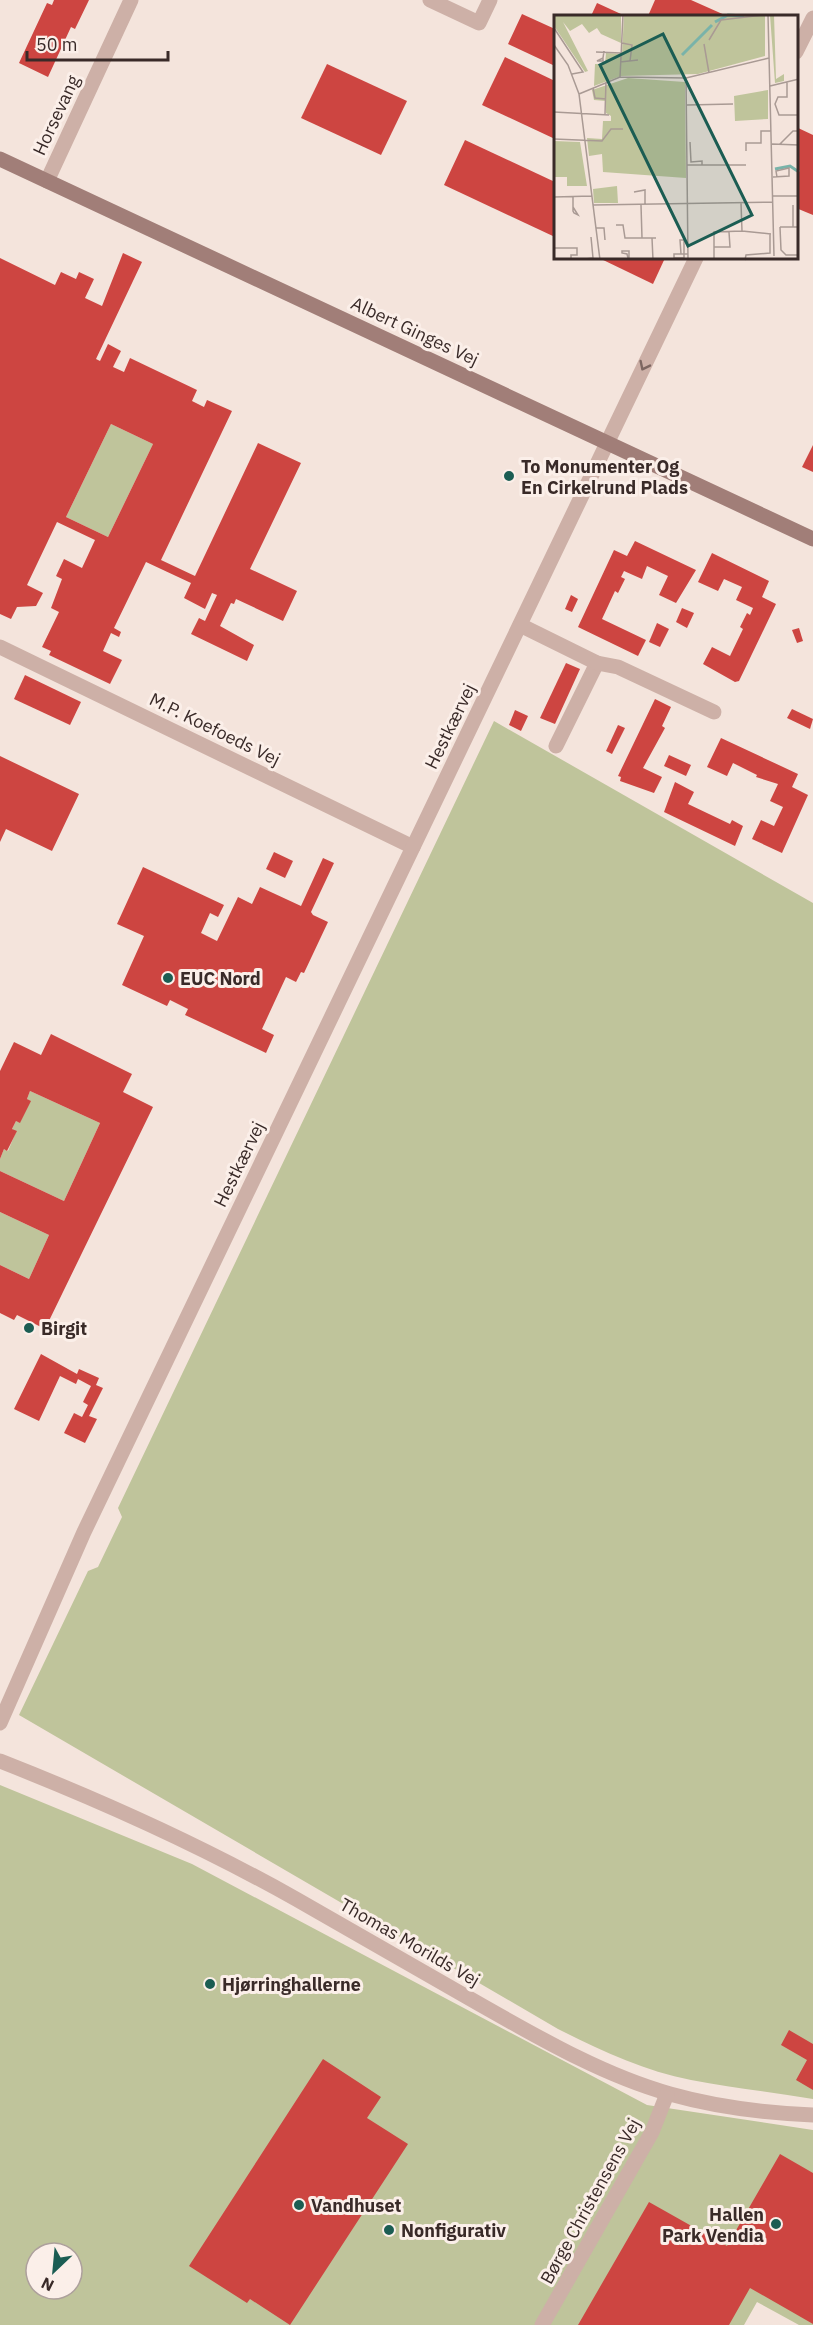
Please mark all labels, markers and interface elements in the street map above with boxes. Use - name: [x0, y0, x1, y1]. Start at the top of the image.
- inset map: [554, 15, 798, 260]
- scale bar: [27, 24, 168, 62]
- text: 50 m: [36, 33, 78, 56]
- street label: Horsevang: [27, 71, 85, 159]
- street label: Albert Ginges Vej: [347, 291, 483, 371]
- one-way arrow: [640, 359, 652, 370]
- place label: To Monumenter Og En Cirkelrund Plads: [521, 455, 688, 499]
- marker: To Monumenter Og En Cirkelrund Plads: [502, 469, 516, 483]
- street label: Hestkærvej: [419, 679, 481, 773]
- street label: M.P. Koefoeds Vej: [146, 687, 284, 771]
- place label: EUC Nord: [180, 967, 261, 990]
- marker: EUC Nord: [161, 971, 175, 985]
- street label: Hestkærvej: [208, 1117, 270, 1211]
- place label: Birgit: [41, 1317, 87, 1340]
- marker: Birgit: [22, 1321, 36, 1335]
- street label: Thomas Morilds Vej: [336, 1893, 484, 1991]
- place label: Hjørringhallerne: [222, 1973, 361, 1996]
- marker: Hjørringhallerne: [203, 1977, 217, 1991]
- street label: Børge Christensens Vej: [535, 2114, 645, 2288]
- place label: Vandhuset: [311, 2194, 402, 2217]
- marker: Vandhuset: [292, 2198, 306, 2212]
- place label: Hallen Park Vendia: [662, 2203, 764, 2247]
- marker: Hallen Park Vendia: [769, 2217, 783, 2231]
- place label: Nonfigurativ: [401, 2219, 506, 2242]
- marker: Nonfigurativ: [382, 2223, 396, 2237]
- north arrow: [24, 2241, 84, 2301]
- text: N: [38, 2273, 57, 2296]

